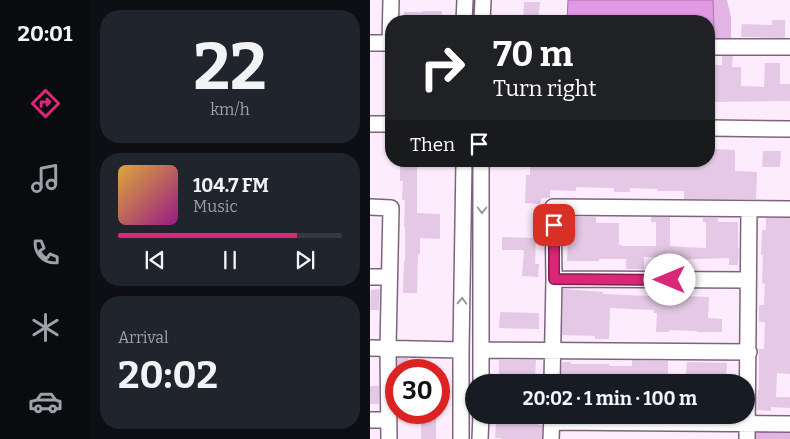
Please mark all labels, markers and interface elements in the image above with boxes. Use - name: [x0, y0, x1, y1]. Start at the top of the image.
- text: 20:01: [18, 20, 72, 47]
- text: 22: [193, 28, 267, 106]
- text: 70 m: [493, 33, 573, 75]
- icon: right: [410, 35, 475, 100]
- text: Turn right: [493, 75, 596, 102]
- icon: directions: [28, 86, 63, 121]
- text: km/h: [210, 100, 250, 119]
- icon: arrive: [465, 130, 493, 158]
- text: Then: [410, 133, 455, 156]
- icon: music: [28, 161, 63, 196]
- text: 104.7 FM: [193, 174, 269, 197]
- text: Music: [193, 197, 238, 216]
- pin: [533, 204, 575, 246]
- one-way arrow: [477, 206, 487, 214]
- icon: arrive: [540, 211, 568, 239]
- icon: phone: [28, 235, 63, 270]
- icon: previous: [141, 246, 169, 274]
- icon: pause: [216, 246, 244, 274]
- icon: next: [291, 246, 319, 274]
- position arrow: [643, 253, 695, 305]
- one-way arrow: [456, 297, 467, 305]
- icon: climate: [28, 310, 63, 345]
- text: Arrival: [118, 328, 169, 347]
- text: 20:02: [118, 352, 218, 398]
- speed limit sign: 30: [385, 359, 450, 424]
- icon: car: [28, 384, 63, 419]
- text: 20:02 · 1 min · 100 m: [523, 387, 697, 410]

